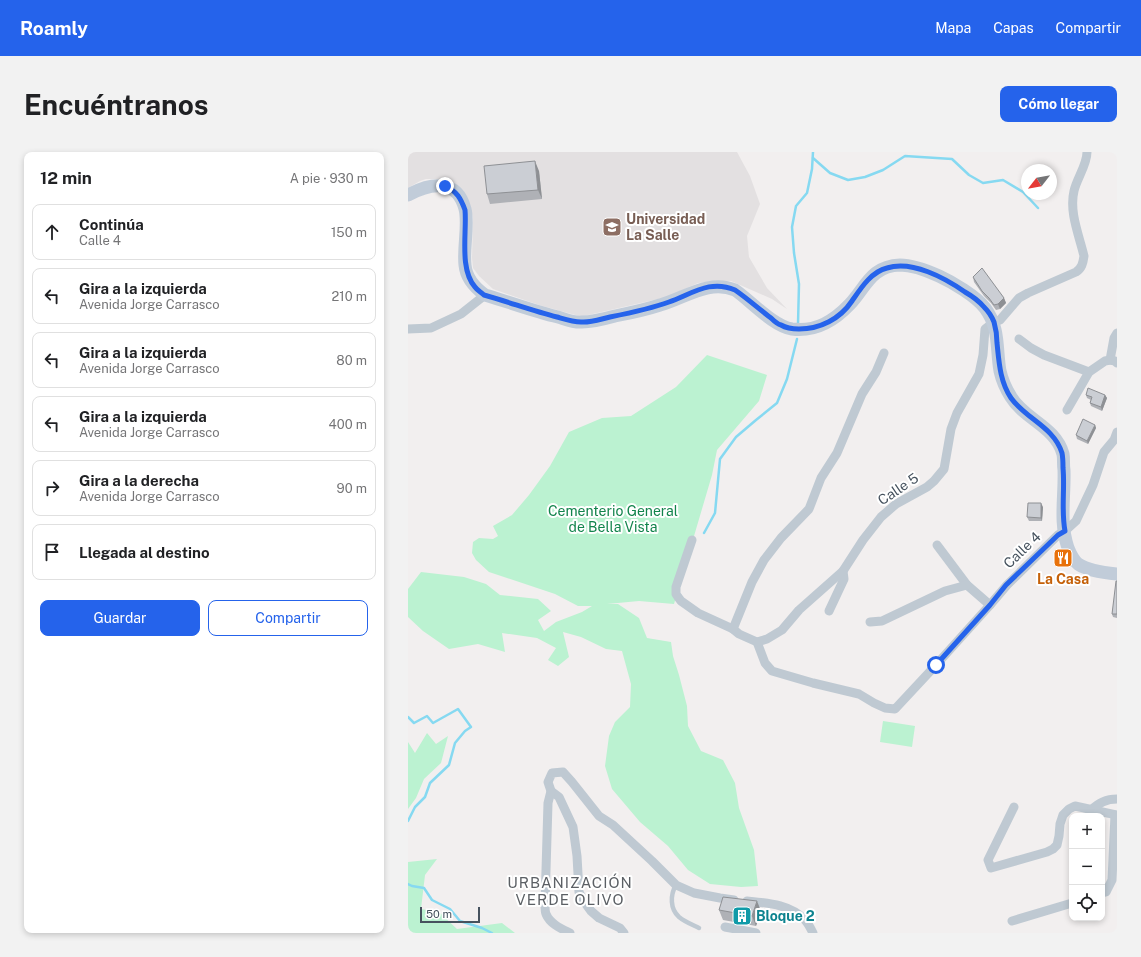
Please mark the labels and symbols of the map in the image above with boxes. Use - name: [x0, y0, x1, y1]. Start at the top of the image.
- north arrow: [1021, 164, 1057, 200]
- route end: [436, 177, 454, 195]
- place label: Universidad La Salle: [626, 211, 705, 243]
- school or university icon: Universidad La Salle: [601, 216, 623, 238]
- street label: Calle 5: [875, 470, 921, 508]
- park label: Cementerio General de Bella Vista: [548, 503, 678, 535]
- street label: Calle 4: [1000, 528, 1044, 571]
- restaurant icon: La Casa: [1052, 547, 1074, 569]
- place label: La Casa: [1037, 571, 1089, 587]
- route start: [927, 656, 945, 674]
- district label: URBANIZACIÓN VERDE OLIVO: [507, 873, 633, 908]
- scale bar: [420, 905, 480, 924]
- building icon: Bloque 2: [731, 905, 753, 927]
- place label: Bloque 2: [756, 908, 815, 924]

